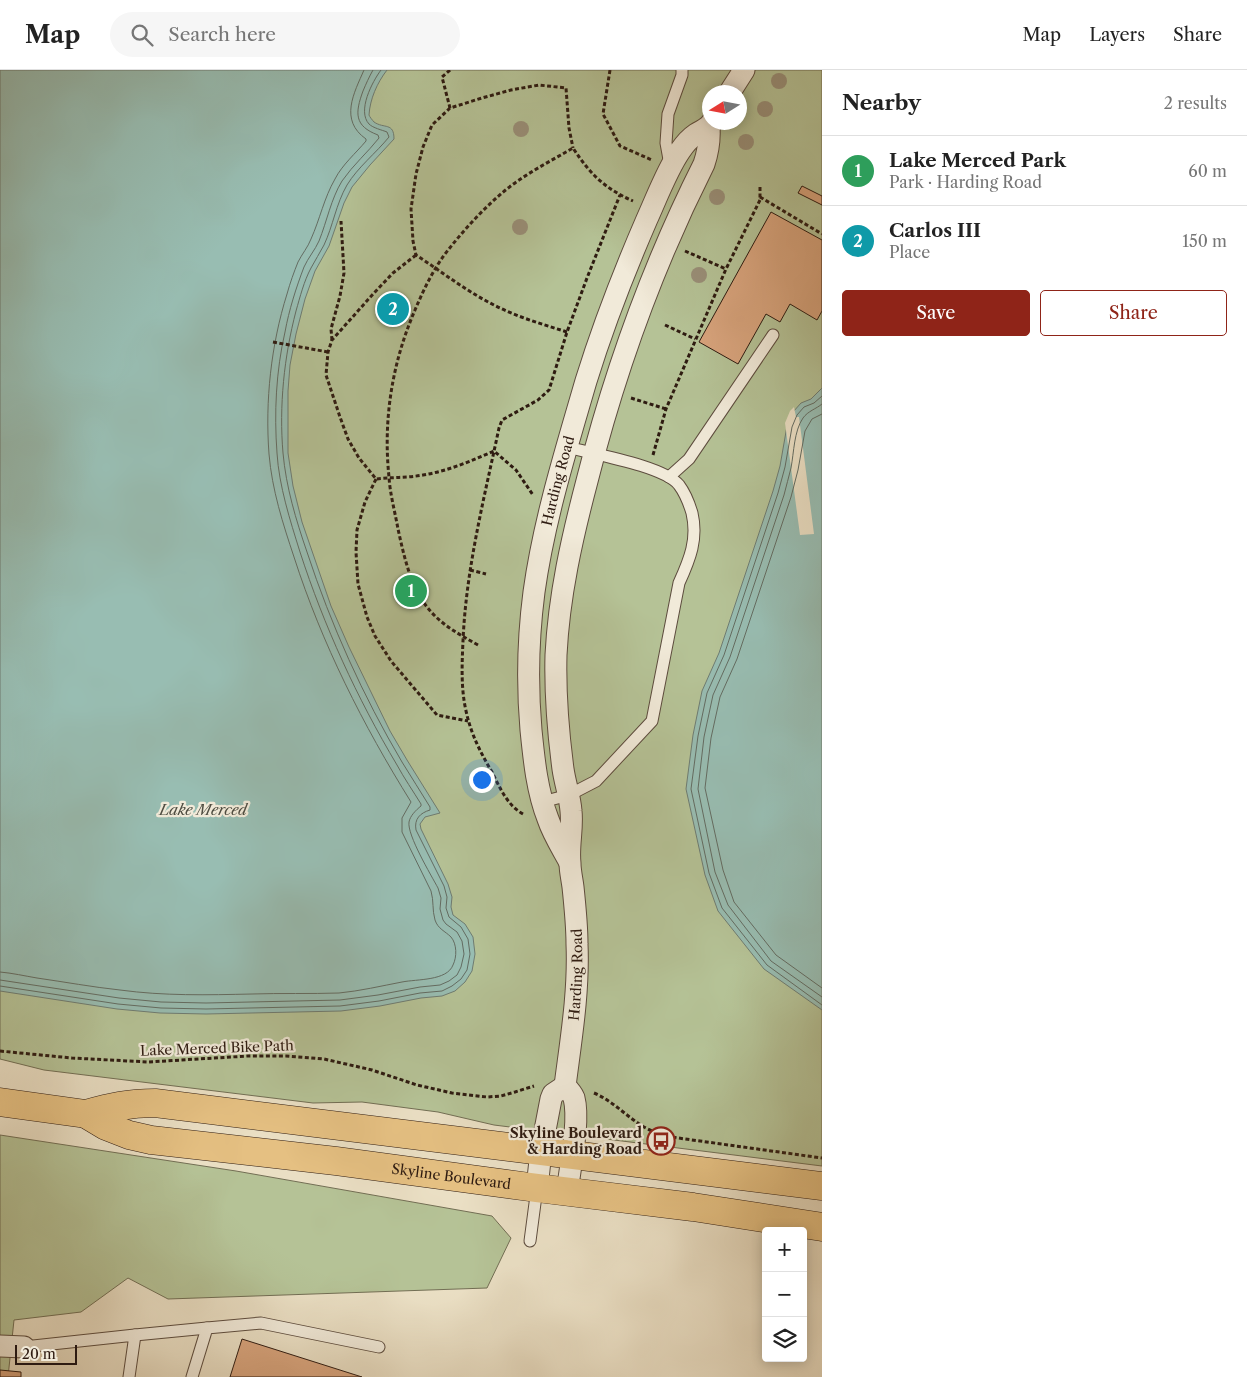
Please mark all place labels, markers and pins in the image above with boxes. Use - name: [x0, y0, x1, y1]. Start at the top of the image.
- pin: 2: [377, 290, 409, 328]
- pin: 1: [395, 572, 427, 610]
- place label: Skyline Boulevard & Harding Road: [510, 1124, 643, 1158]
- bus stop icon: Skyline Boulevard & Harding Road: [646, 1126, 676, 1156]

